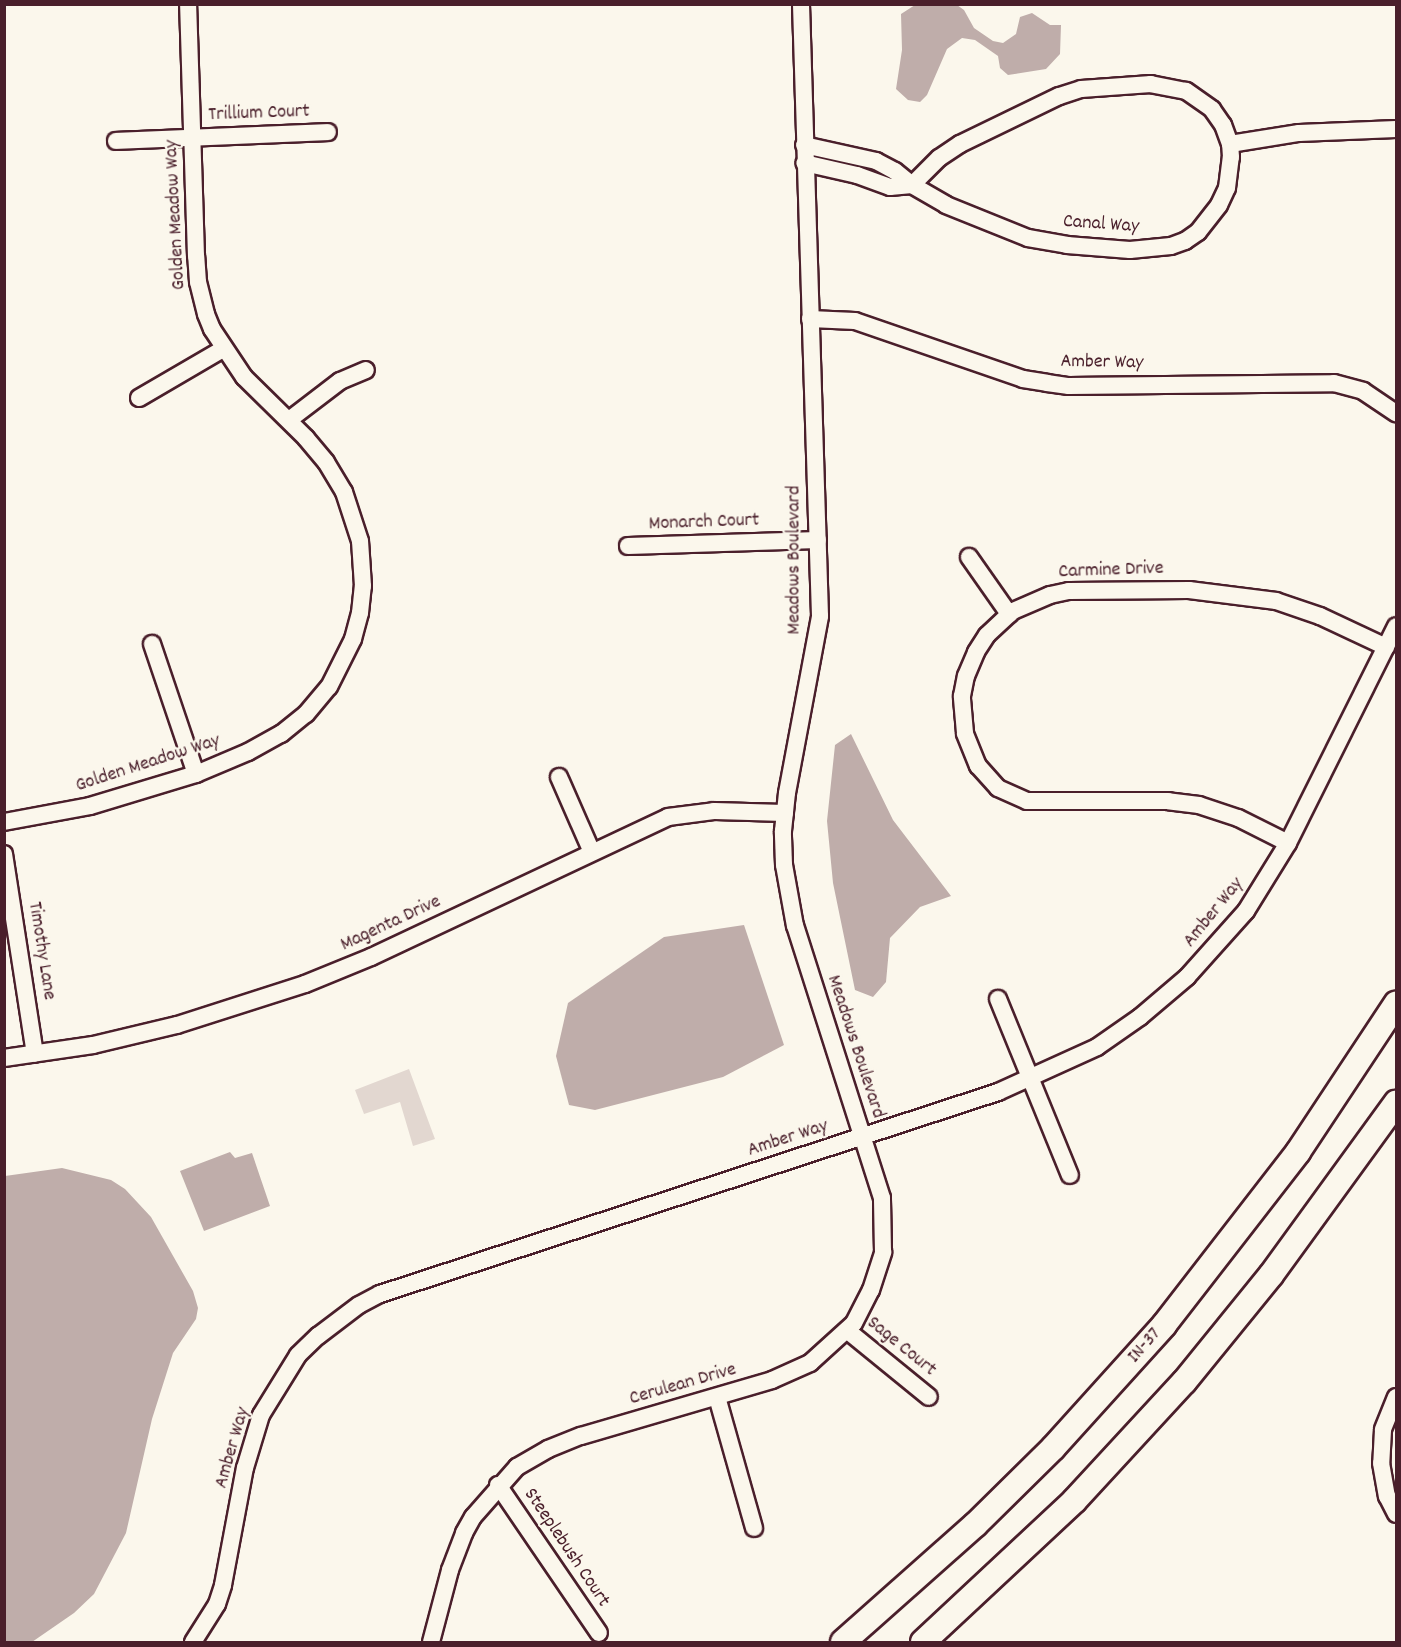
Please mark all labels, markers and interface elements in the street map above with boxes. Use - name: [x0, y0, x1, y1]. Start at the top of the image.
- street label: Trillium Court: [208, 100, 310, 128]
- street label: Golden Meadow Way: [160, 139, 192, 291]
- street label: Canal Way: [1062, 210, 1140, 240]
- street label: Amber Way: [1060, 350, 1144, 376]
- street label: Meadows Boulevard: [783, 485, 807, 635]
- street label: Monarch Court: [648, 509, 760, 537]
- street label: Carmine Drive: [1058, 557, 1164, 585]
- street label: Golden Meadow Way: [73, 729, 223, 799]
- street label: Amber Way: [1179, 873, 1249, 953]
- street label: Magenta Drive: [337, 890, 445, 958]
- street label: Timothy Lane: [21, 900, 61, 1002]
- street label: Meadows Boulevard: [821, 972, 889, 1122]
- street label: Amber Way: [745, 1115, 831, 1163]
- street label: Sage Court: [861, 1312, 941, 1382]
- street label: IN-37: [1123, 1323, 1167, 1369]
- street label: Cerulean Drive: [627, 1358, 739, 1412]
- street label: Amber Way: [210, 1405, 256, 1491]
- street label: Steeplebush Court: [517, 1484, 615, 1612]

